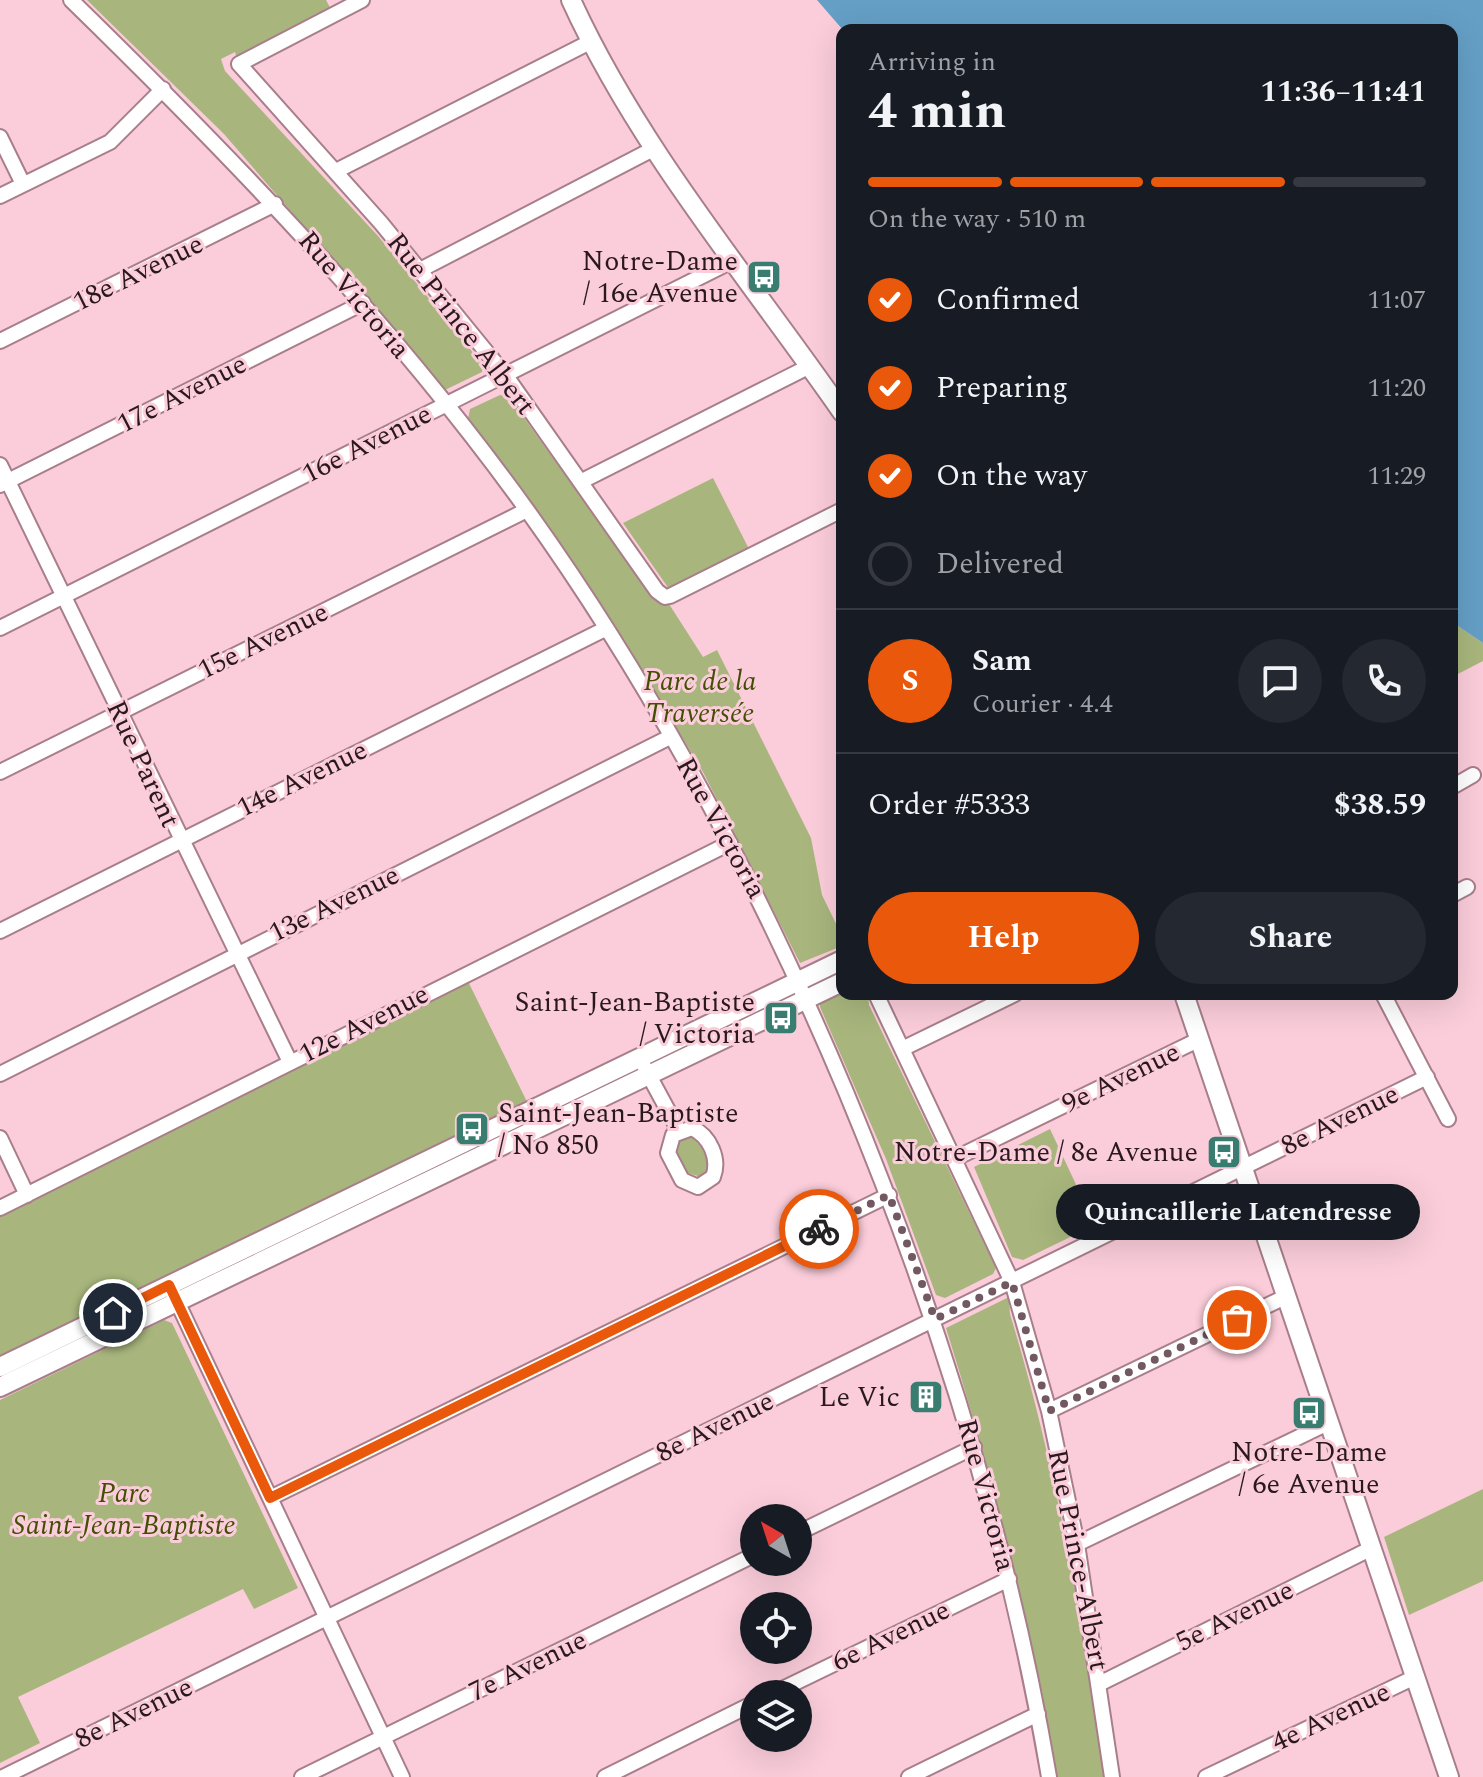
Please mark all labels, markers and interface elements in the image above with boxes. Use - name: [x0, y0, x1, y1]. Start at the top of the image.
- text: Arriving in: [868, 42, 996, 82]
- text: 11:36–11:41: [1260, 69, 1426, 115]
- text: 4 min: [868, 72, 1006, 151]
- text: On the way · 510 m: [868, 199, 1086, 239]
- street label: Rue Victoria: [287, 221, 421, 369]
- street label: 18e Avenue: [65, 223, 211, 323]
- street label: Rue Prince Albert: [376, 223, 546, 425]
- place label: Notre-Dame / 16e Avenue: [582, 240, 738, 315]
- bus stop icon: Notre-Dame / 16e Avenue: [745, 258, 783, 296]
- text: Confirmed: [936, 277, 1080, 323]
- icon: check: [868, 278, 912, 322]
- text: 11:07: [1367, 280, 1426, 320]
- street label: 17e Avenue: [109, 343, 255, 445]
- text: Preparing: [936, 365, 1068, 411]
- icon: check: [868, 366, 912, 410]
- text: 11:20: [1367, 368, 1426, 408]
- street label: 16e Avenue: [294, 393, 440, 495]
- text: On the way: [936, 453, 1087, 499]
- icon: check: [868, 454, 912, 498]
- text: 11:29: [1367, 456, 1426, 496]
- text: Delivered: [936, 541, 1064, 587]
- street label: 15e Avenue: [190, 591, 336, 691]
- text: Sam: [972, 638, 1032, 684]
- button: chat: [1238, 639, 1322, 723]
- button: phone: [1342, 639, 1426, 723]
- text: S: [901, 658, 919, 704]
- park label: Parc de la Traversée: [643, 660, 757, 735]
- text: Courier · 4.4: [972, 684, 1113, 724]
- street label: Rue Parent: [95, 693, 191, 835]
- street label: 14e Avenue: [229, 729, 375, 829]
- street label: Rue Victoria: [664, 749, 778, 907]
- text: Order #5333: [868, 782, 1030, 828]
- text: $38.59: [1334, 782, 1426, 828]
- street label: 13e Avenue: [261, 854, 407, 954]
- button: Help: [868, 892, 1139, 984]
- button: Share: [1155, 892, 1426, 984]
- street label: 12e Avenue: [291, 973, 437, 1075]
- place label: Saint-Jean-Baptiste / Victoria: [514, 981, 755, 1056]
- bus stop icon: Saint-Jean-Baptiste / Victoria: [762, 999, 800, 1037]
- street label: 9e Avenue: [1055, 1031, 1187, 1125]
- street label: 8e Avenue: [1274, 1073, 1406, 1167]
- place label: Saint-Jean-Baptiste / No 850: [498, 1092, 739, 1167]
- bus stop icon: Saint-Jean-Baptiste / No 850: [453, 1110, 491, 1148]
- place label: Notre-Dame / 8e Avenue: [894, 1131, 1198, 1174]
- bus stop icon: Notre-Dame / 8e Avenue: [1205, 1133, 1243, 1171]
- callout: Quincaillerie Latendresse: [1055, 1184, 1419, 1240]
- courier: [779, 1189, 859, 1269]
- text: Quincaillerie Latendresse: [1084, 1192, 1392, 1232]
- icon: bike: [797, 1207, 841, 1251]
- pin: [79, 1279, 147, 1347]
- pin: [1203, 1286, 1271, 1354]
- icon: home: [91, 1291, 135, 1335]
- icon: bag: [1215, 1298, 1259, 1342]
- place label: Le Vic: [819, 1376, 900, 1419]
- building icon: Le Vic: [907, 1378, 945, 1416]
- street label: 8e Avenue: [649, 1380, 781, 1474]
- bus stop icon: Notre-Dame / 6e Avenue: [1290, 1394, 1328, 1432]
- street label: Rue Victoria: [945, 1414, 1027, 1576]
- place label: Notre-Dame / 6e Avenue: [1231, 1431, 1387, 1506]
- street label: Rue Prince-Albert: [1035, 1446, 1121, 1675]
- park label: Parc Saint-Jean-Baptiste: [12, 1472, 236, 1547]
- north arrow: [740, 1504, 812, 1576]
- map controls: [740, 1504, 812, 1752]
- street label: 5e Avenue: [1169, 1569, 1301, 1663]
- street label: 6e Avenue: [825, 1589, 957, 1683]
- button: locate: [740, 1592, 812, 1664]
- street label: 7e Avenue: [462, 1619, 594, 1713]
- street label: 8e Avenue: [68, 1666, 200, 1760]
- street label: 4e Avenue: [1264, 1671, 1398, 1763]
- button: layers: [740, 1680, 812, 1752]

